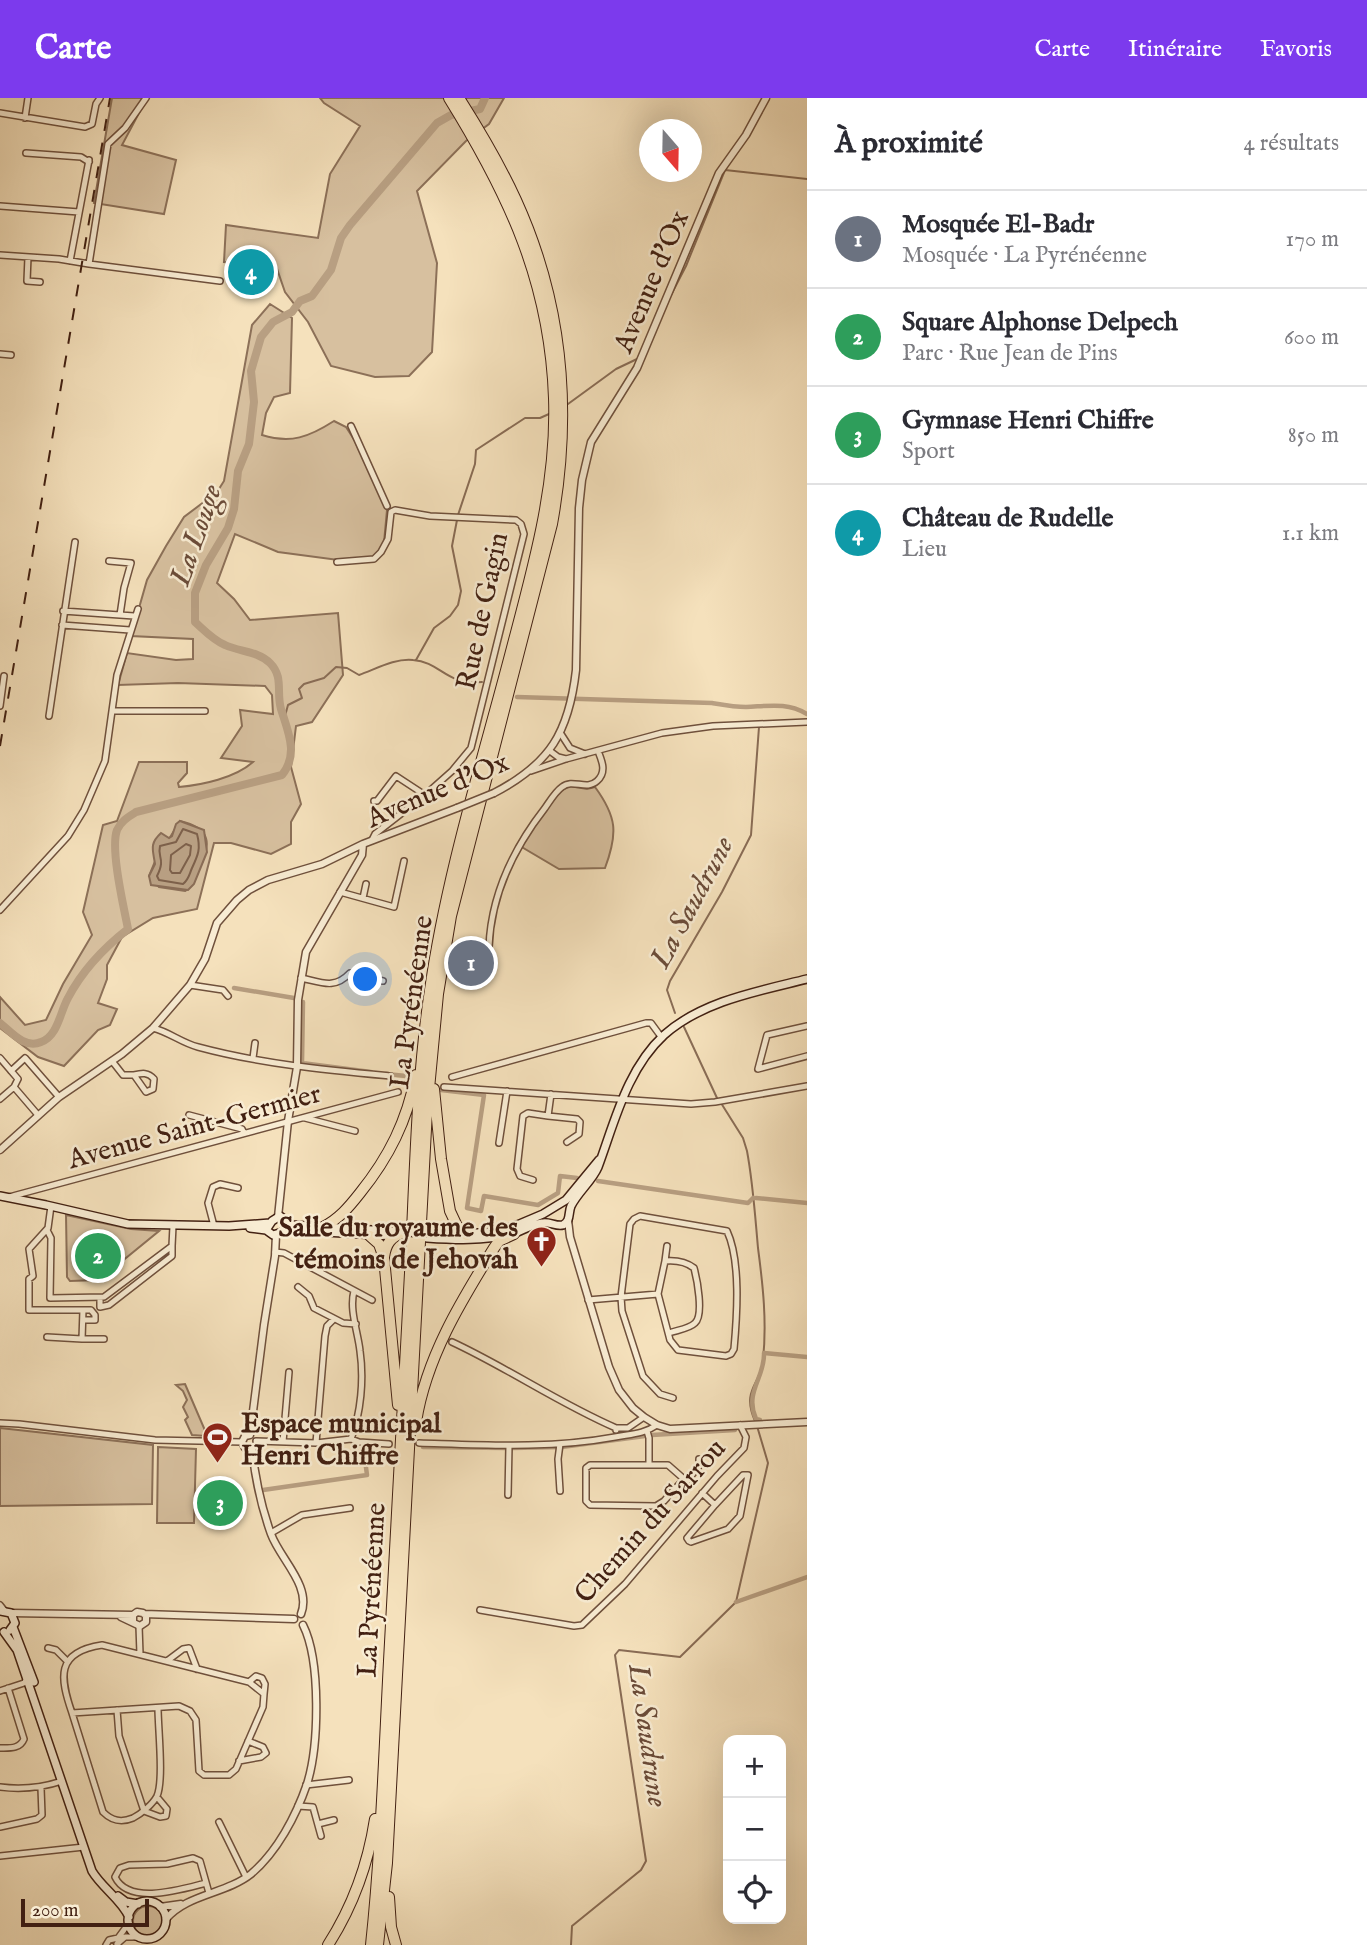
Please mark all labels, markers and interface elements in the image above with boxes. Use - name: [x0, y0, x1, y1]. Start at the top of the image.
- text: Carte: [35, 28, 111, 70]
- text: Carte: [1034, 34, 1090, 65]
- text: Itinéraire: [1128, 34, 1222, 65]
- text: Favoris: [1260, 34, 1332, 65]
- north arrow: [639, 119, 702, 182]
- text: À proximité: [835, 125, 983, 163]
- text: 4 résultats: [1244, 129, 1339, 158]
- street label: Avenue d'Ox: [606, 205, 698, 359]
- text: Mosquée El-Badr: [902, 208, 1094, 241]
- text: 1: [854, 225, 862, 254]
- text: 170 m: [1286, 225, 1339, 254]
- text: Mosquée · La Pyrénéenne: [902, 241, 1147, 270]
- pin: 4: [228, 246, 274, 298]
- text: Square Alphonse Delpech: [902, 306, 1178, 339]
- text: 2: [853, 323, 863, 352]
- text: 600 m: [1284, 323, 1339, 352]
- text: Parc · Rue Jean de Pins: [902, 339, 1118, 368]
- text: Gymnase Henri Chiffre: [902, 404, 1154, 437]
- text: 3: [854, 421, 862, 450]
- text: 850 m: [1288, 421, 1339, 450]
- text: Sport: [902, 437, 955, 466]
- water label: La Louge: [162, 480, 232, 592]
- text: Château de Rudelle: [902, 502, 1113, 535]
- text: 4: [852, 519, 864, 548]
- text: 1.1 km: [1282, 519, 1339, 548]
- street label: Rue de Gagin: [450, 529, 517, 694]
- text: Lieu: [902, 535, 947, 564]
- street label: Avenue d'Ox: [361, 746, 515, 837]
- water label: La Saudrune: [642, 830, 743, 976]
- street label: La Pyrénéenne: [383, 913, 442, 1091]
- pin: 1: [448, 937, 494, 989]
- your location: [348, 962, 382, 996]
- street label: Avenue Saint-Germier: [63, 1077, 325, 1178]
- place label: Salle du royaume des témoins de Jehovah: [278, 1211, 519, 1278]
- church icon: Salle du royaume des témoins de Jehovah: [524, 1225, 558, 1269]
- pin: 2: [75, 1230, 121, 1282]
- place label: Espace municipal Henri Chiffre: [241, 1407, 442, 1474]
- sports icon: Espace municipal Henri Chiffre: [201, 1421, 235, 1465]
- street label: Chemin du Sarrou: [568, 1432, 734, 1611]
- pin: 3: [197, 1477, 243, 1529]
- street label: La Pyrénéenne: [350, 1502, 395, 1678]
- water label: La Saudrune: [618, 1660, 676, 1809]
- map controls: [723, 1735, 786, 1924]
- button: +: [723, 1735, 786, 1798]
- button: −: [723, 1798, 786, 1861]
- button: locate: [723, 1861, 786, 1924]
- scale bar: [21, 1896, 149, 1928]
- text: 200 m: [32, 1899, 78, 1923]

